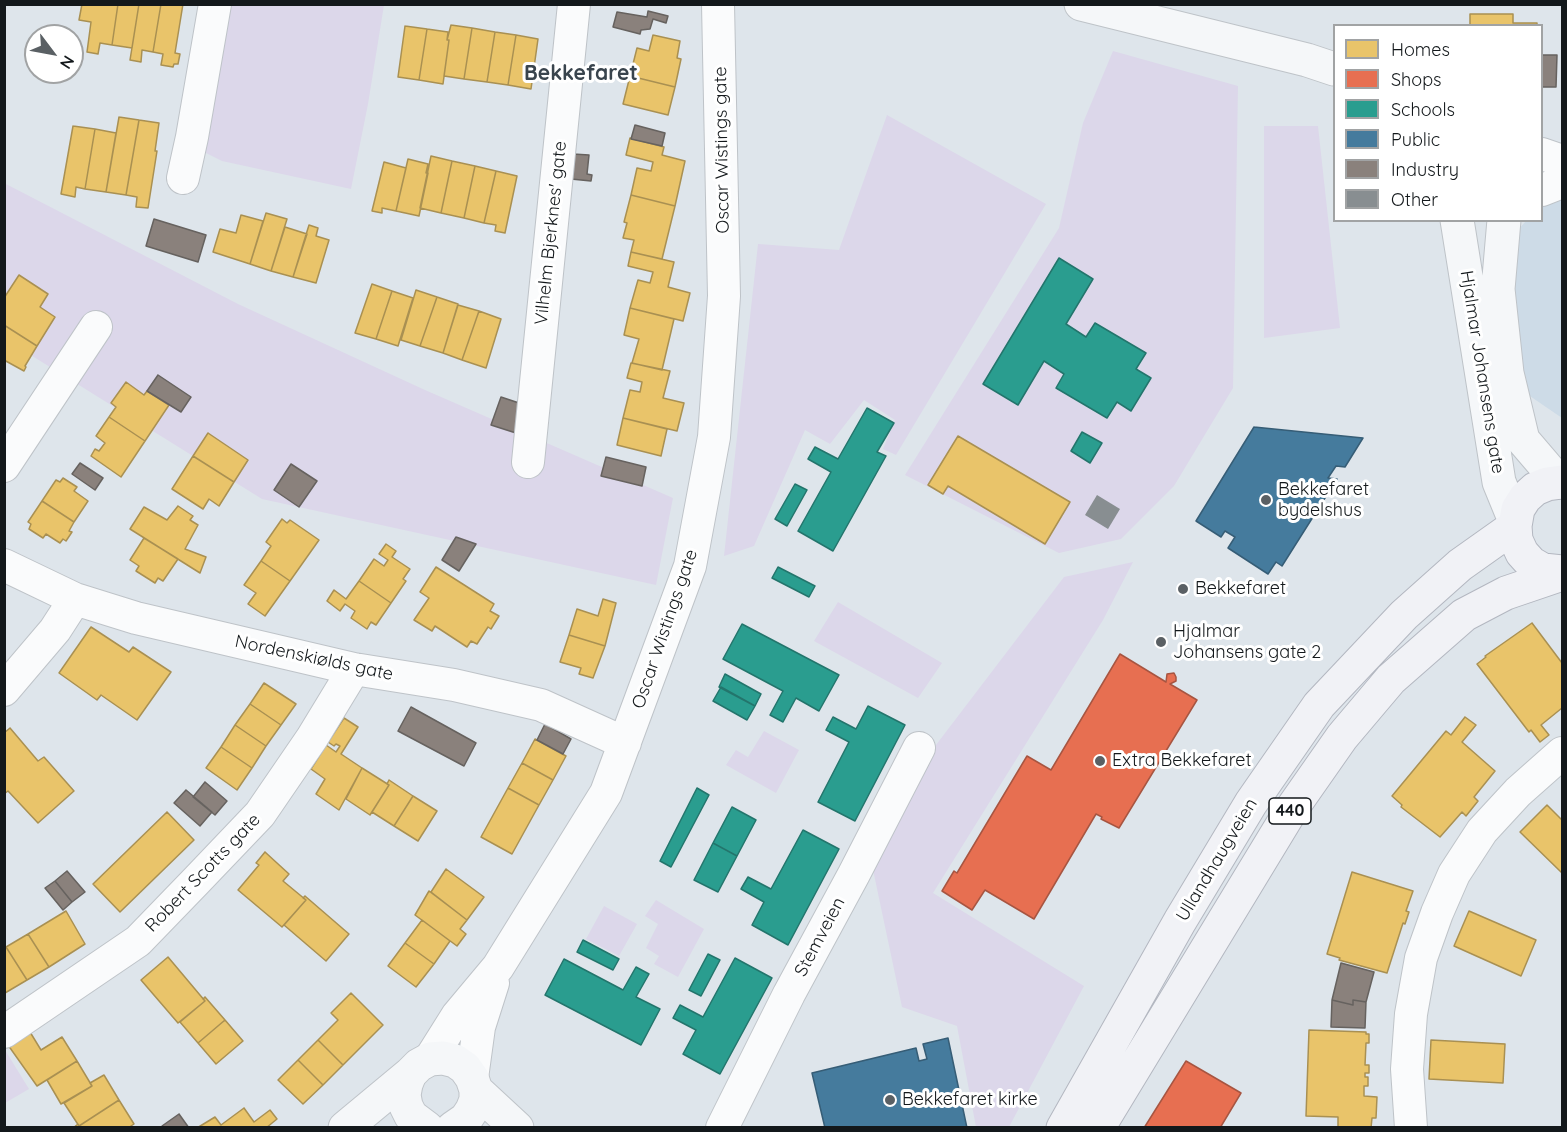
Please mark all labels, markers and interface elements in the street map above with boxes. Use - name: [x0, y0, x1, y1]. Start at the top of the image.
- north arrow: [24, 24, 84, 84]
- legend: [1333, 24, 1543, 222]
- text: Homes: [1391, 38, 1450, 61]
- text: N: [56, 52, 79, 73]
- district label: Bekkefaret: [524, 61, 638, 87]
- street label: Oscar Wistings gate: [710, 66, 734, 234]
- text: Shops: [1391, 68, 1442, 91]
- text: Schools: [1391, 98, 1455, 121]
- text: Public: [1391, 128, 1440, 151]
- street label: Vilhelm Bjerknes' gate: [531, 140, 571, 326]
- text: Industry: [1391, 158, 1459, 181]
- text: Other: [1391, 188, 1438, 211]
- street label: Hjalmar Johansens gate: [1455, 269, 1509, 475]
- place label: Bekkefaret bydelshus: [1278, 479, 1369, 522]
- marker: Bekkefaret bydelshus: [1259, 493, 1273, 507]
- street label: Oscar Wistings gate: [628, 547, 702, 711]
- place label: Bekkefaret: [1195, 578, 1286, 600]
- marker: Bekkefaret: [1176, 582, 1190, 596]
- place label: Hjalmar Johansens gate 2: [1173, 621, 1321, 664]
- street label: Nordenskiølds gate: [233, 631, 395, 685]
- marker: Hjalmar Johansens gate 2: [1154, 635, 1168, 649]
- place label: Extra Bekkefaret: [1112, 750, 1251, 772]
- marker: Extra Bekkefaret: [1093, 754, 1107, 768]
- street label: Ullandhaugveien: [1172, 795, 1262, 925]
- road number: 440: [1269, 798, 1311, 824]
- street label: Robert Scotts gate: [141, 809, 265, 937]
- street label: Stemveien: [790, 894, 850, 980]
- place label: Bekkefaret kirke: [902, 1089, 1038, 1111]
- marker: Bekkefaret kirke: [883, 1093, 897, 1107]

